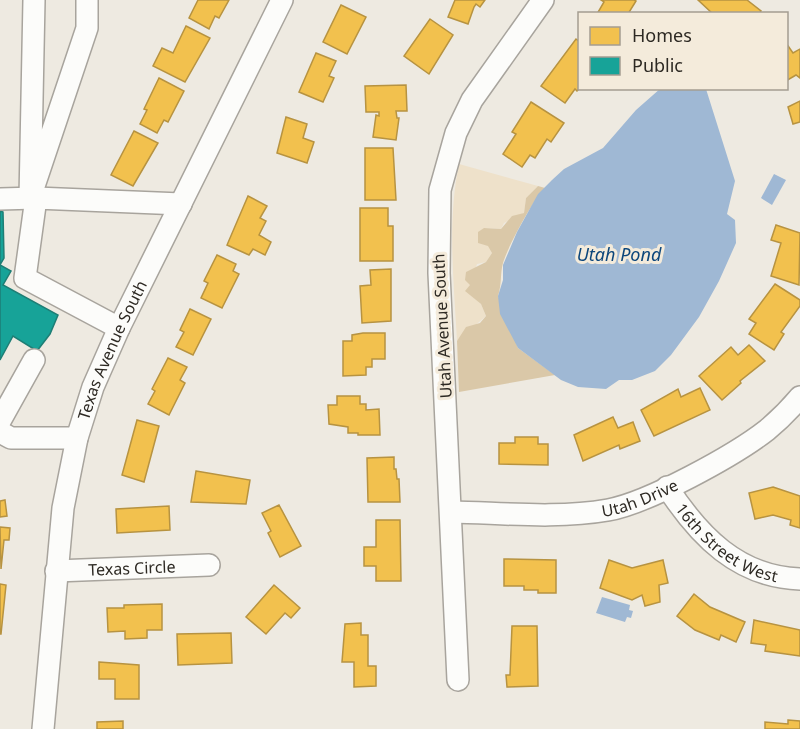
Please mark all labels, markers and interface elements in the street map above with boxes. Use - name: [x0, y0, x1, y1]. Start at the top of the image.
- legend: [578, 12, 788, 90]
- text: Homes: [632, 23, 692, 47]
- text: Public: [632, 53, 683, 77]
- water label: Utah Pond: [577, 242, 662, 266]
- street label: Utah Avenue South: [427, 253, 457, 399]
- street label: Texas Avenue South: [72, 277, 152, 423]
- street label: Utah Drive: [600, 474, 681, 522]
- street label: 16th Street West: [671, 499, 780, 587]
- street label: Texas Circle: [88, 555, 176, 581]

